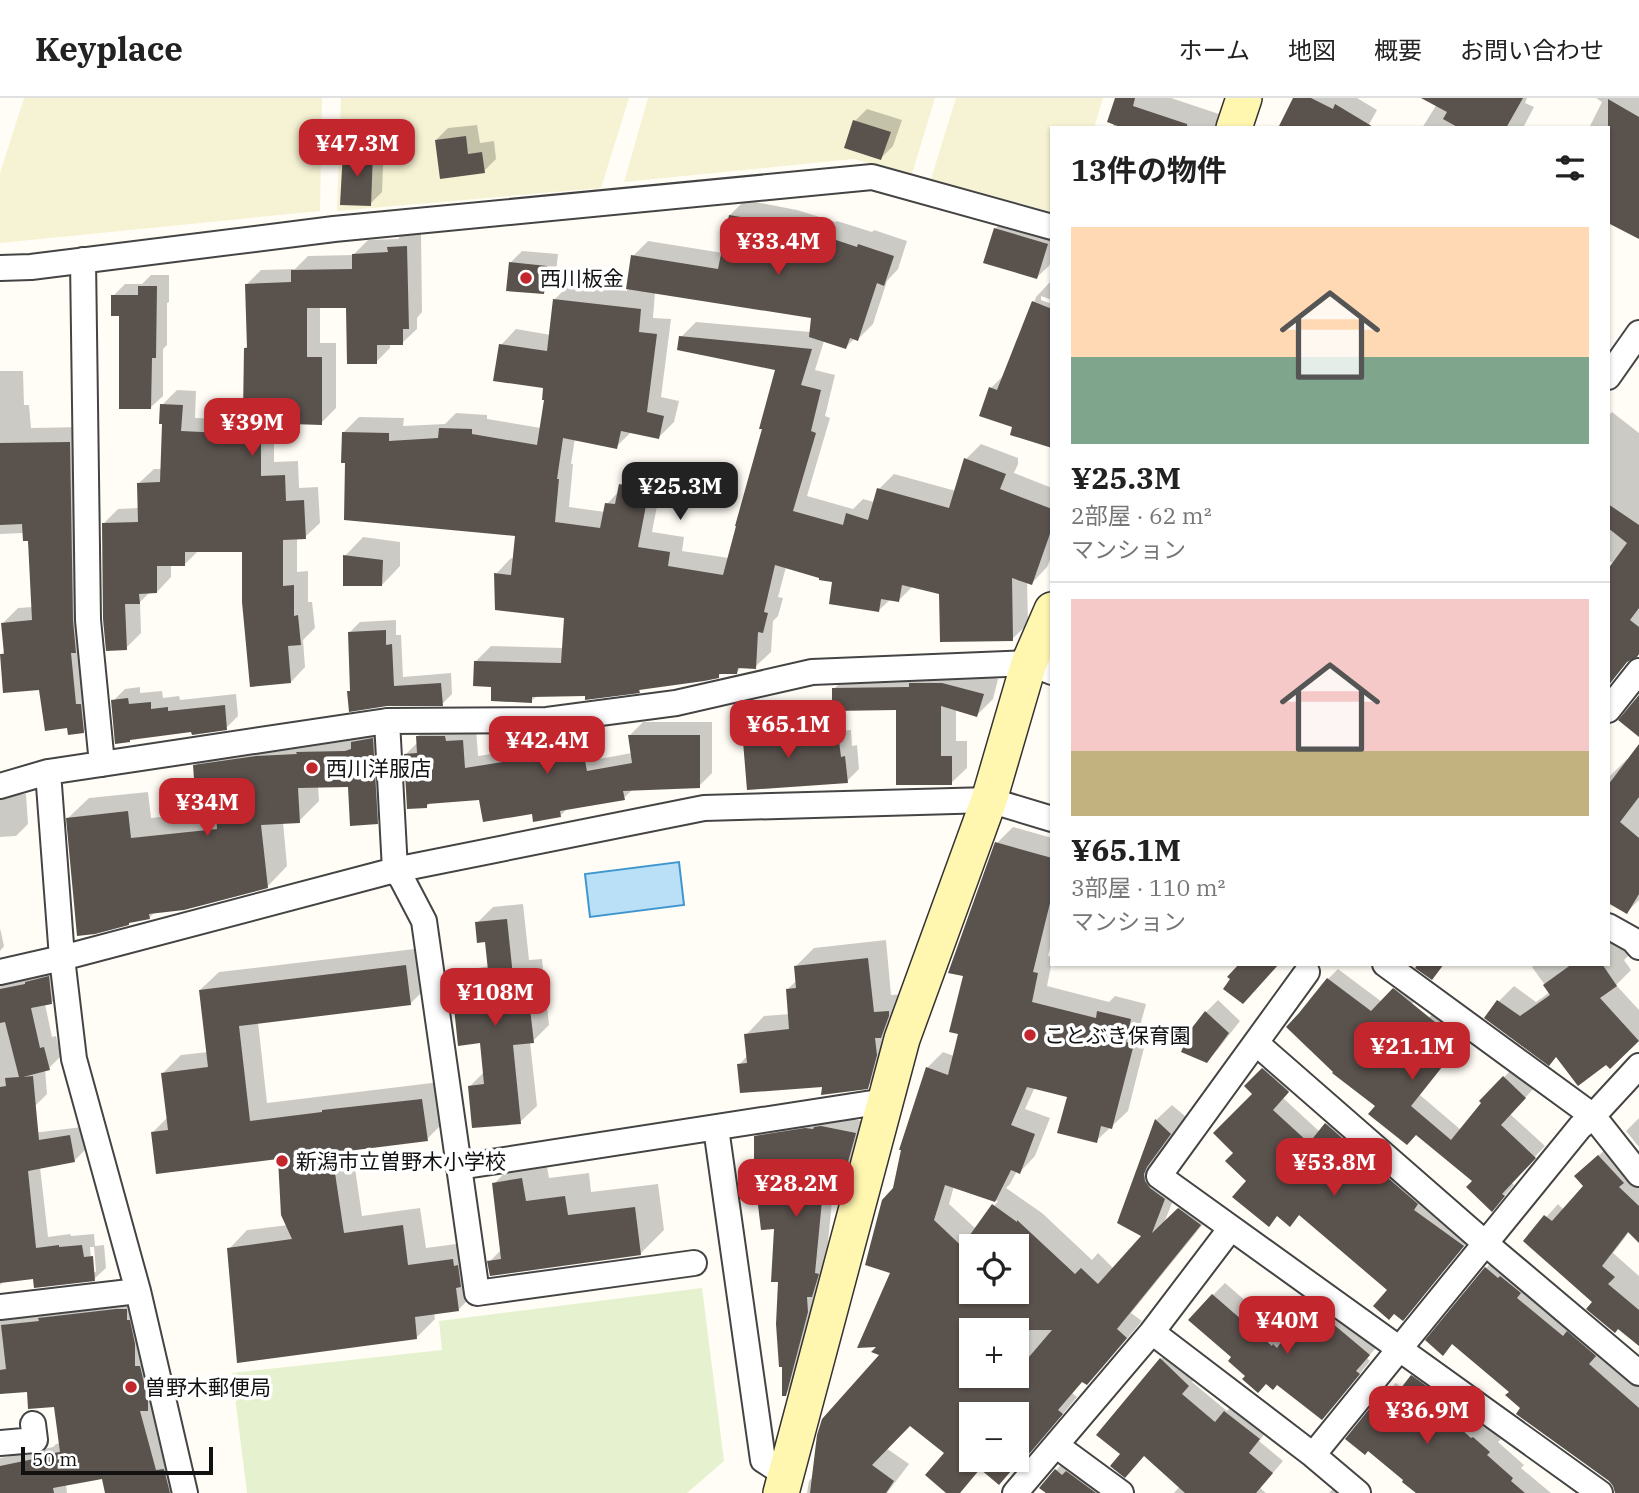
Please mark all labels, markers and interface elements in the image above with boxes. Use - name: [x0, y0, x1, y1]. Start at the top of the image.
- text: Keyplace: [35, 27, 183, 70]
- text: ホーム: [1179, 34, 1250, 66]
- text: 地図: [1288, 34, 1336, 66]
- text: 概要: [1374, 34, 1422, 66]
- text: お問い合わせ: [1460, 34, 1604, 66]
- pin: ¥47.3M: [300, 120, 414, 179]
- text: ¥47.3M: [315, 127, 399, 157]
- icon: filters: [1551, 149, 1589, 187]
- text: 13件の物件: [1071, 150, 1227, 189]
- pin: ¥33.4M: [721, 218, 835, 277]
- text: ¥33.4M: [736, 225, 820, 255]
- place label: 西川板金: [540, 264, 624, 292]
- marker: 西川板金: [518, 270, 534, 286]
- icon: home: [1267, 272, 1393, 398]
- pin: ¥39M: [211, 398, 293, 458]
- text: ¥39M: [220, 406, 284, 436]
- text: ¥25.3M: [1071, 458, 1181, 497]
- pin: ¥25.3M: [623, 462, 737, 522]
- text: ¥25.3M: [638, 470, 722, 500]
- text: 2部屋 · 62 m²: [1071, 500, 1212, 530]
- text: マンション: [1071, 534, 1186, 564]
- icon: home: [1267, 644, 1393, 770]
- pin: ¥65.1M: [731, 700, 845, 760]
- text: ¥65.1M: [746, 708, 830, 738]
- pin: ¥42.4M: [490, 716, 604, 776]
- text: ¥42.4M: [505, 724, 589, 754]
- place label: 西川洋服店: [326, 754, 431, 782]
- marker: 西川洋服店: [304, 760, 320, 776]
- pin: ¥34M: [166, 778, 248, 838]
- text: ¥34M: [175, 786, 239, 816]
- text: ¥65.1M: [1071, 830, 1181, 869]
- text: 3部屋 · 110 m²: [1071, 872, 1226, 902]
- text: マンション: [1071, 906, 1186, 936]
- pin: ¥108M: [446, 968, 544, 1028]
- text: ¥108M: [456, 976, 534, 1006]
- place label: ことぶき保育園: [1044, 1021, 1191, 1049]
- pin: ¥21.1M: [1355, 1023, 1469, 1082]
- marker: ことぶき保育園: [1022, 1027, 1038, 1043]
- text: ¥21.1M: [1370, 1030, 1454, 1060]
- pin: ¥53.8M: [1277, 1138, 1391, 1198]
- text: ¥53.8M: [1292, 1146, 1376, 1176]
- place label: 新潟市立曽野木小学校: [296, 1147, 506, 1175]
- marker: 新潟市立曽野木小学校: [274, 1153, 290, 1169]
- pin: ¥28.2M: [739, 1160, 853, 1219]
- text: ¥28.2M: [754, 1167, 838, 1197]
- map controls: [959, 1234, 1029, 1472]
- button: locate: [959, 1234, 1029, 1304]
- pin: ¥40M: [1246, 1296, 1328, 1356]
- text: ¥40M: [1255, 1304, 1319, 1334]
- button: +: [959, 1318, 1029, 1388]
- place label: 曽野木郵便局: [145, 1373, 271, 1401]
- marker: 曽野木郵便局: [123, 1379, 139, 1395]
- pin: ¥36.9M: [1370, 1386, 1484, 1446]
- text: ¥36.9M: [1385, 1394, 1469, 1424]
- button: −: [959, 1402, 1029, 1472]
- scale bar: [21, 1444, 214, 1476]
- text: 50 m: [32, 1447, 77, 1471]

